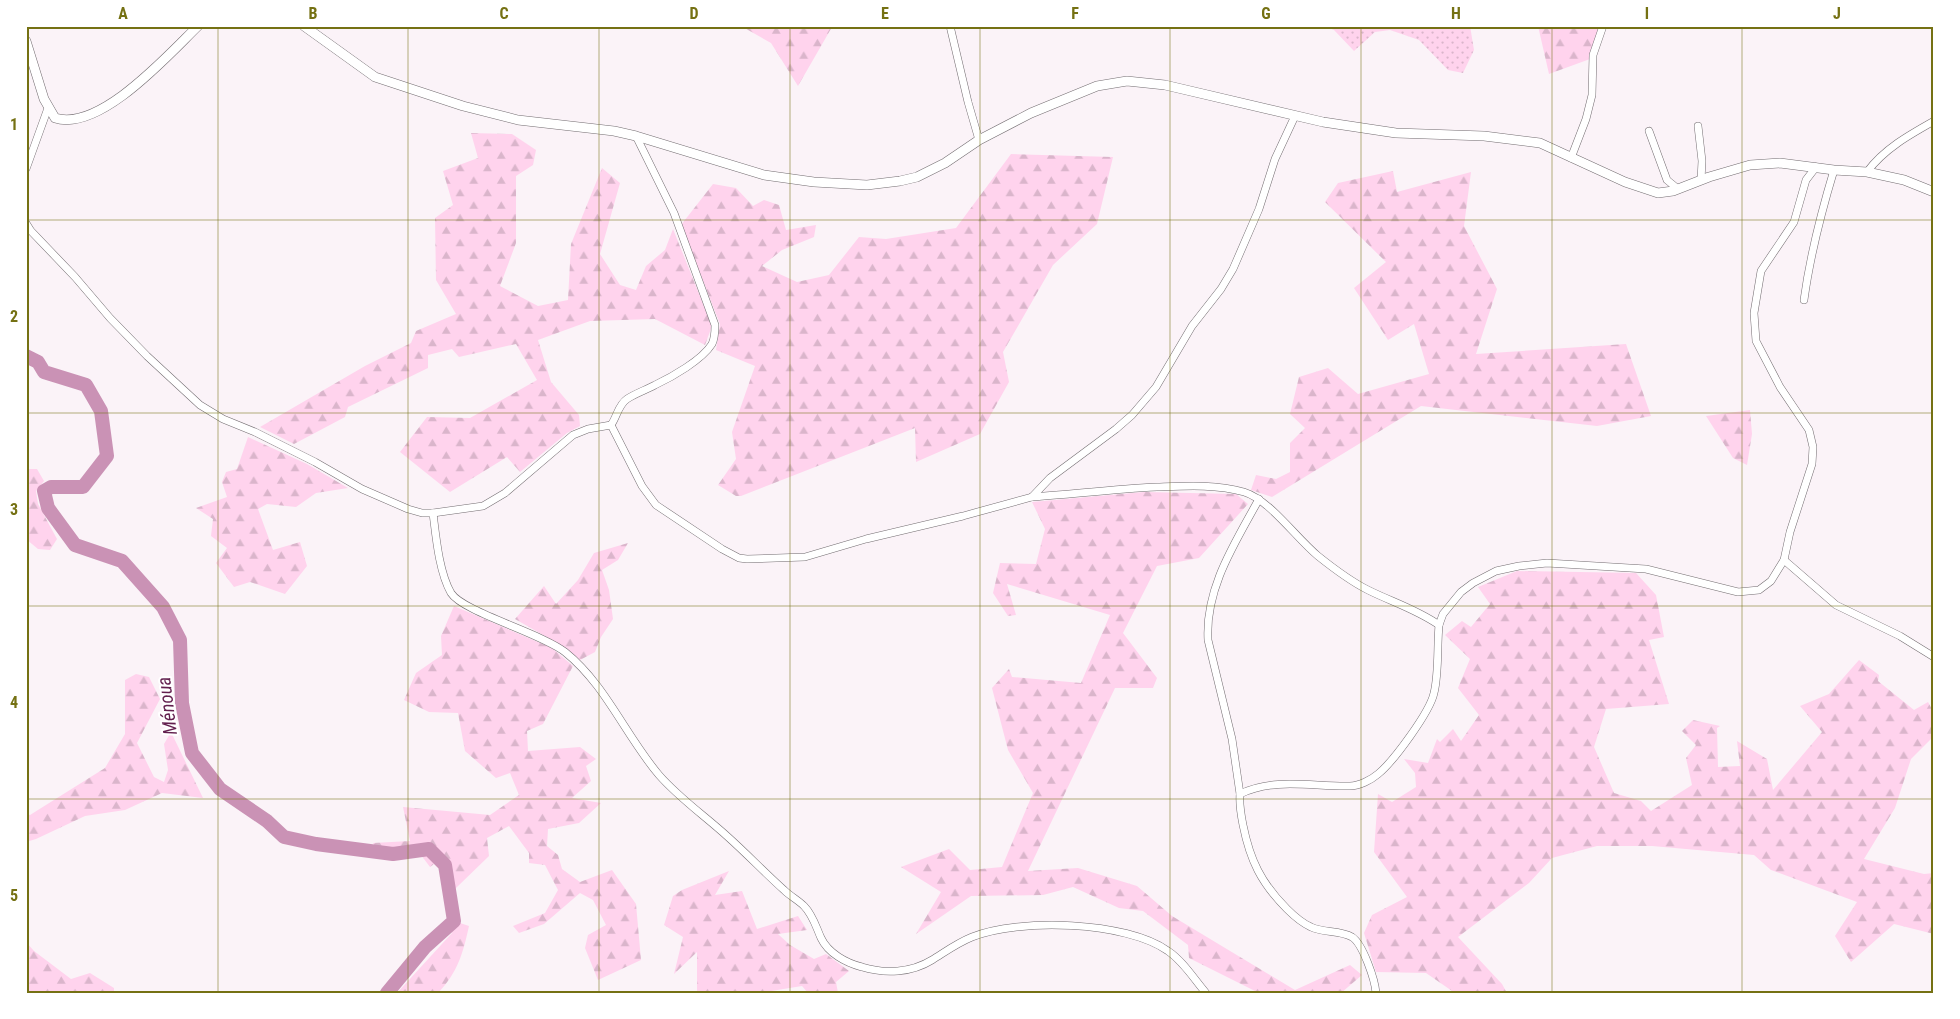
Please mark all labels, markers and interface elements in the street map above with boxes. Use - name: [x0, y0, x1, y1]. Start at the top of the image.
- text: A: [118, 4, 128, 23]
- text: B: [309, 4, 318, 23]
- text: C: [499, 4, 509, 23]
- text: D: [689, 4, 699, 23]
- text: E: [881, 4, 889, 23]
- text: F: [1071, 4, 1079, 23]
- text: G: [1261, 4, 1271, 23]
- text: H: [1451, 4, 1461, 23]
- text: I: [1645, 4, 1649, 23]
- text: J: [1833, 4, 1841, 23]
- text: 1: [10, 115, 18, 134]
- text: 2: [10, 307, 18, 326]
- text: 3: [10, 500, 18, 519]
- water label: Ménoua: [152, 676, 182, 736]
- text: 4: [10, 693, 18, 712]
- text: 5: [10, 886, 18, 905]

